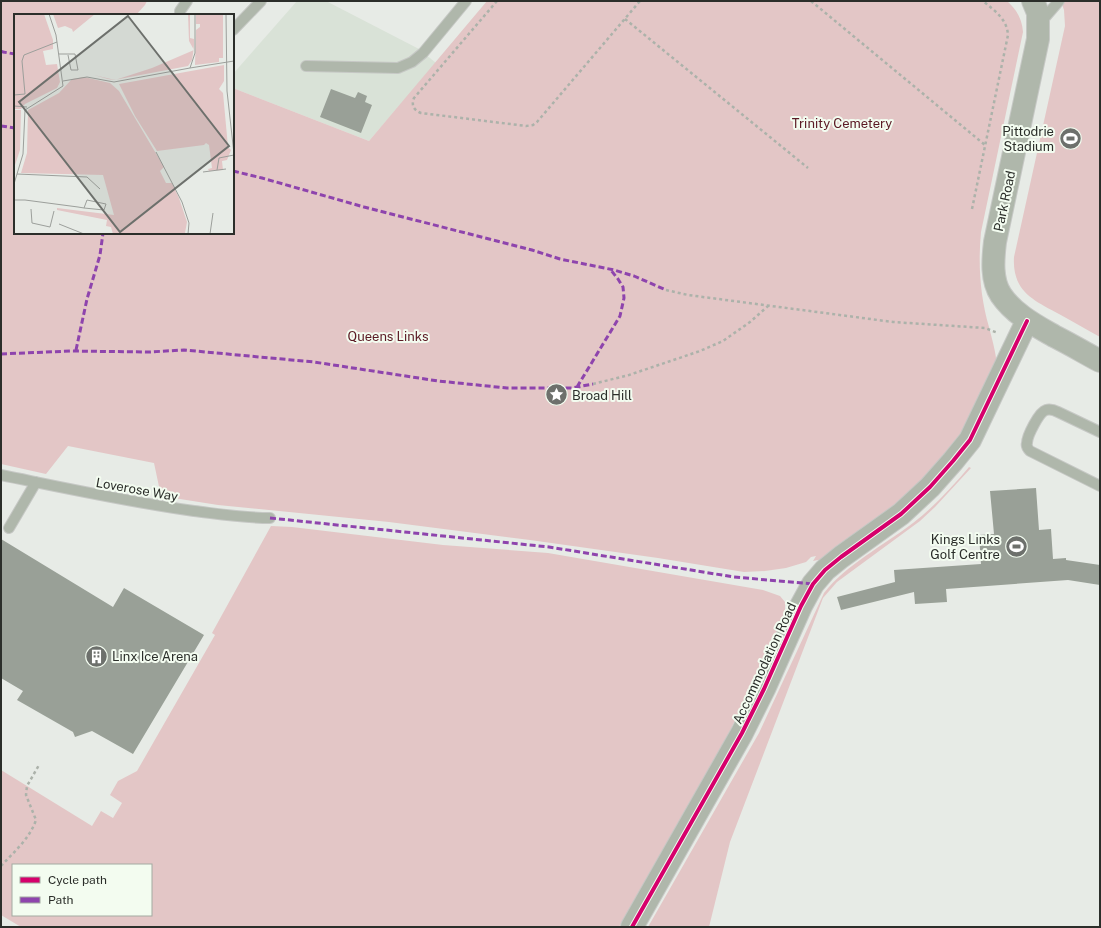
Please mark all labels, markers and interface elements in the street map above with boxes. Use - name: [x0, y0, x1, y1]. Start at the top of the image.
- inset map: [14, 14, 234, 234]
- park label: Trinity Cemetery: [792, 116, 892, 131]
- place label: Pittodrie Stadium: [1002, 124, 1054, 154]
- sports icon: Pittodrie Stadium: [1057, 125, 1083, 151]
- street label: Park Road: [991, 169, 1018, 233]
- park label: Queens Links: [347, 329, 429, 344]
- place icon: Broad Hill: [544, 382, 570, 408]
- place label: Broad Hill: [572, 388, 632, 403]
- street label: Loverose Way: [95, 475, 179, 504]
- place label: Kings Links Golf Centre: [930, 532, 1000, 562]
- sports icon: Kings Links Golf Centre: [1003, 533, 1029, 559]
- street label: Accommodation Road: [730, 600, 799, 726]
- building icon: Linx Ice Arena: [83, 643, 109, 669]
- place label: Linx Ice Arena: [112, 649, 198, 664]
- legend: [12, 864, 152, 916]
- text: Cycle path: [48, 873, 107, 887]
- text: Path: [48, 893, 74, 907]

